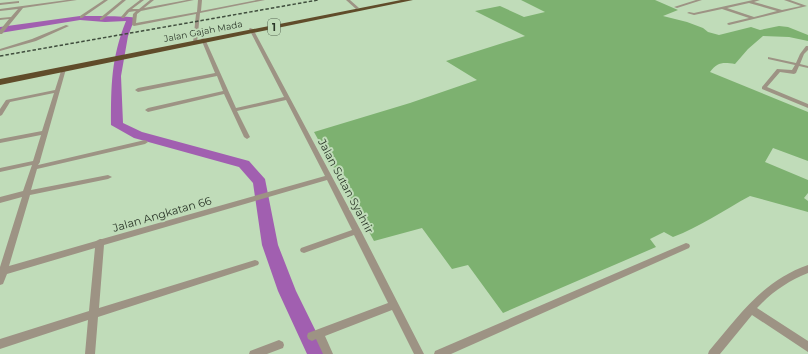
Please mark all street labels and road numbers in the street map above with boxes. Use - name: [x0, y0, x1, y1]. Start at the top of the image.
- street label: Jalan Gajah Mada: [162, 18, 243, 44]
- road number: 1: [268, 19, 280, 35]
- street label: Jalan Sutan Syahrir: [315, 135, 377, 236]
- street label: Jalan Angkatan 66: [110, 193, 213, 235]

